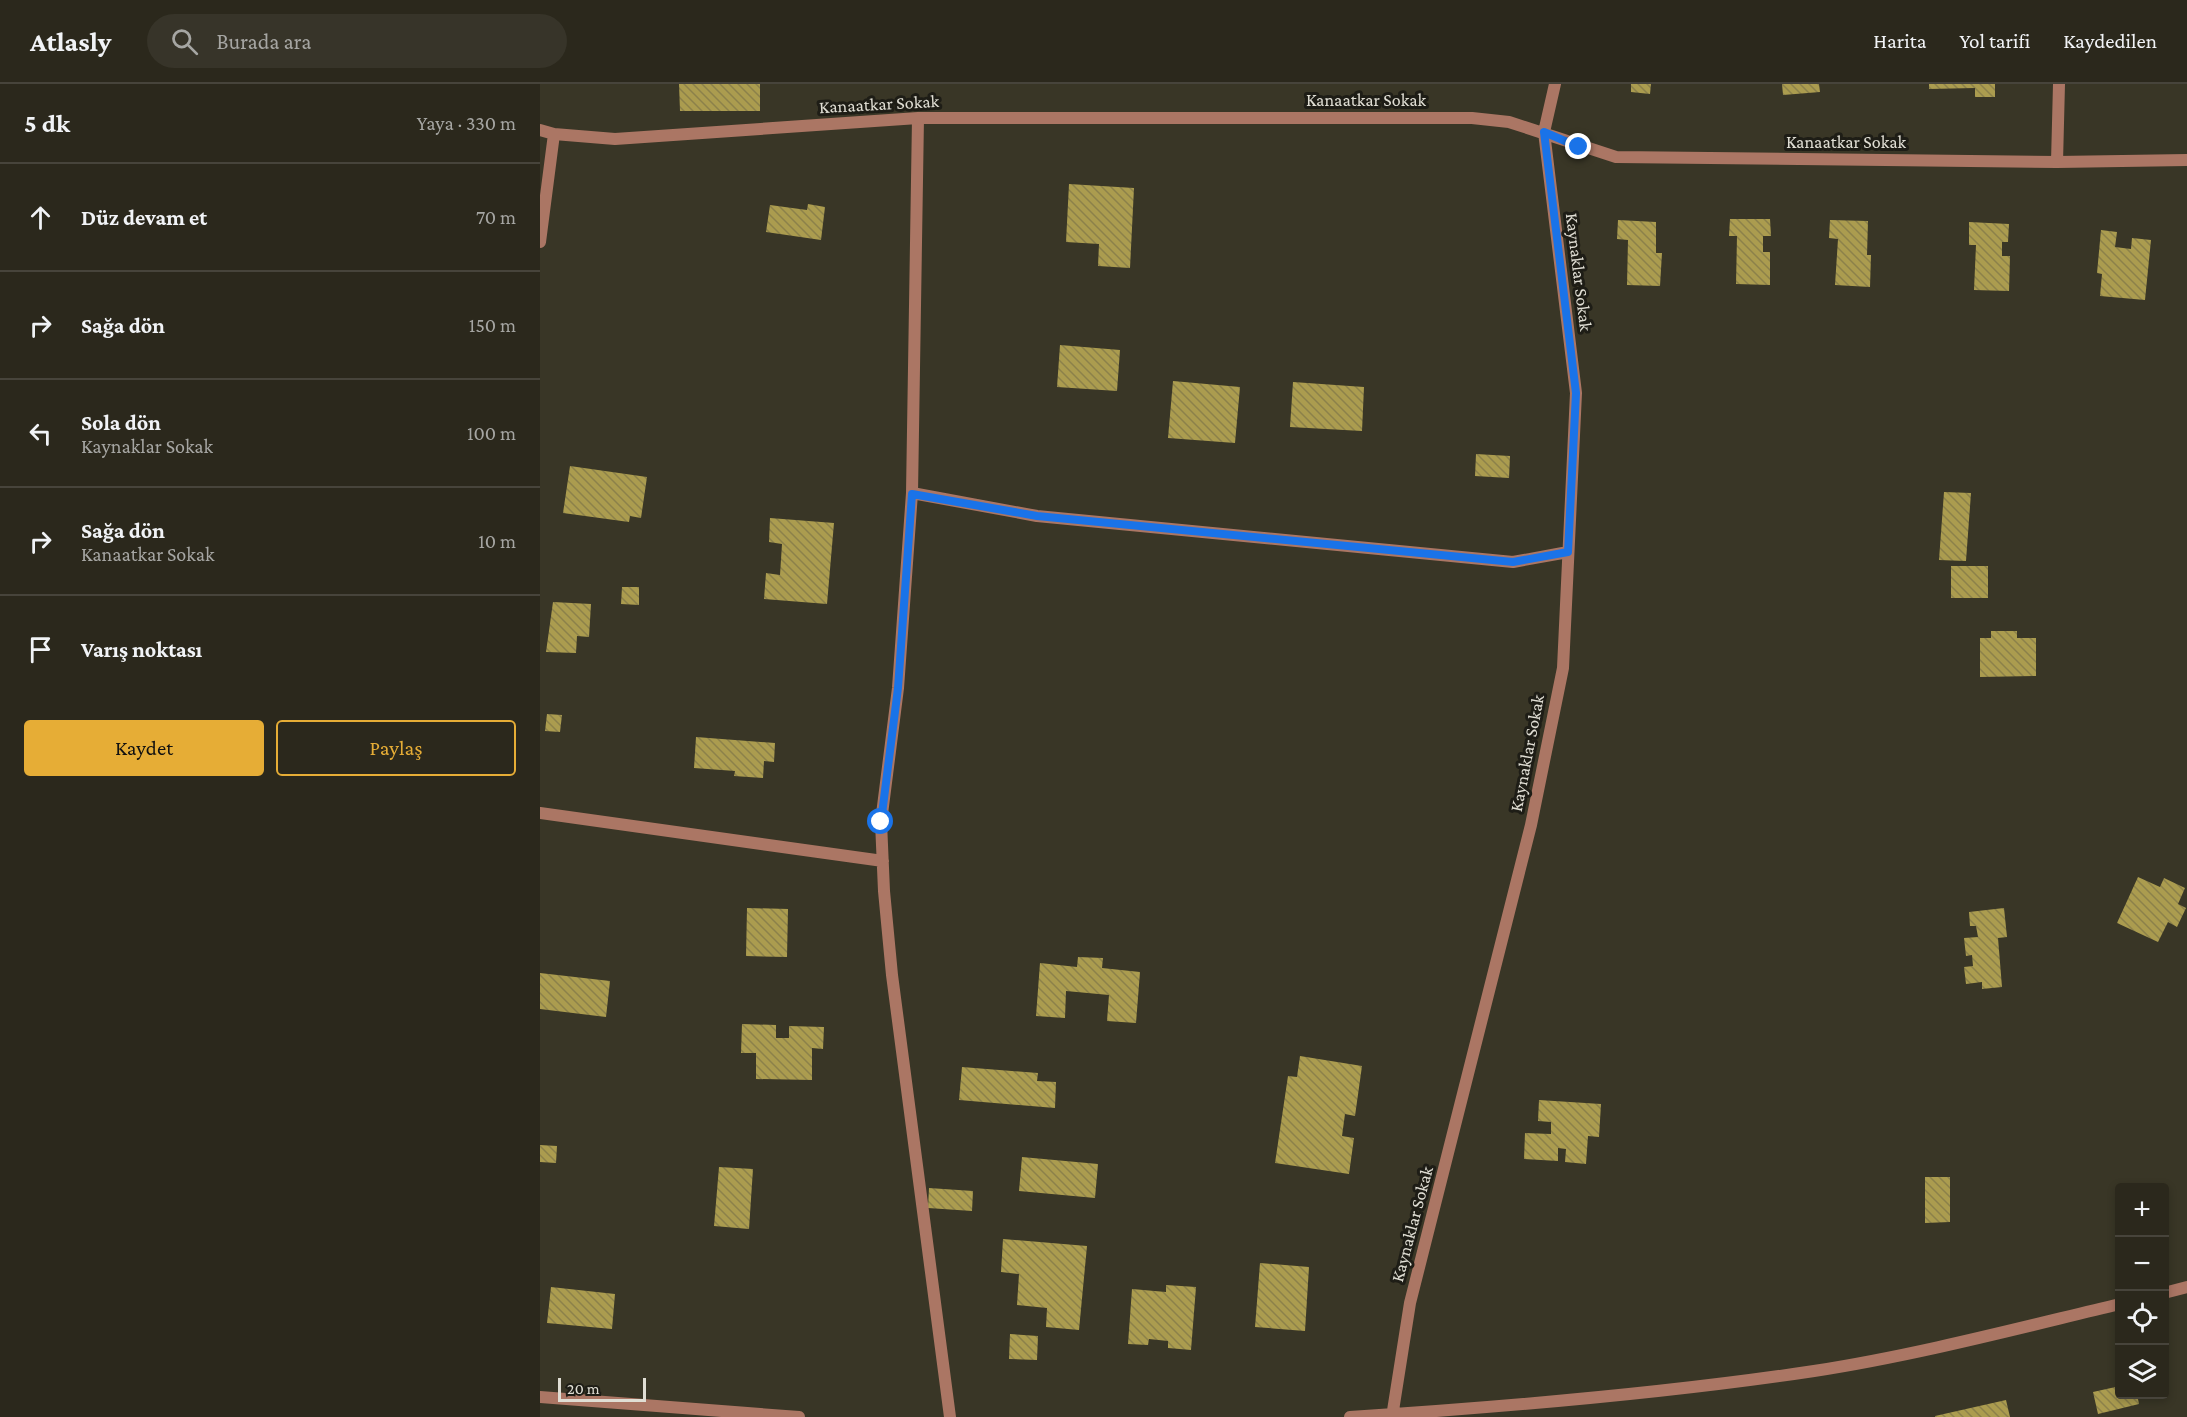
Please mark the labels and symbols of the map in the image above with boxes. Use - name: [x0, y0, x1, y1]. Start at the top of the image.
- street label: Kanaatkar Sokak: [1306, 90, 1426, 110]
- street label: Kanaatkar Sokak: [818, 91, 940, 117]
- street label: Kanaatkar Sokak: [1786, 132, 1906, 152]
- route end: [1565, 133, 1591, 159]
- street label: Kaynaklar Sokak: [1562, 212, 1596, 333]
- street label: Kaynaklar Sokak: [1506, 692, 1548, 813]
- route start: [867, 808, 893, 834]
- street label: Kaynaklar Sokak: [1387, 1164, 1437, 1284]
- scale bar: [558, 1375, 646, 1402]

